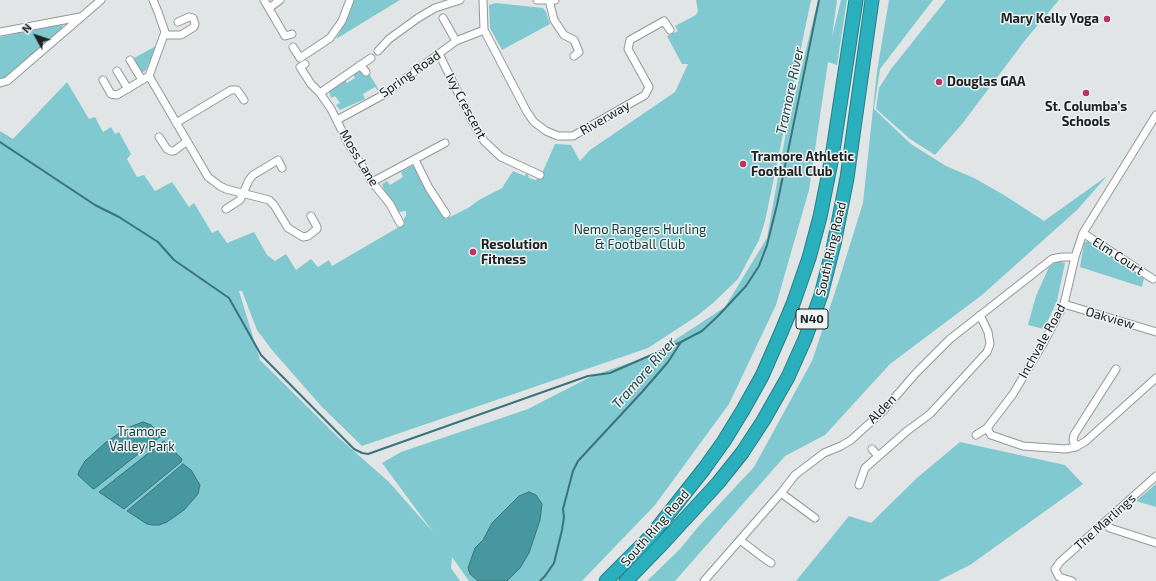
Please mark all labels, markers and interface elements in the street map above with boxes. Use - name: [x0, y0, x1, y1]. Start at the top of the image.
- place label: Mary Kelly Yoga: [1001, 11, 1099, 27]
- marker: Mary Kelly Yoga: [1102, 14, 1112, 24]
- north arrow: [16, 16, 56, 56]
- text: N: [19, 21, 34, 35]
- water label: Tramore River: [773, 46, 807, 136]
- street label: Spring Road: [376, 47, 444, 101]
- street label: Ivy Crescent: [442, 71, 490, 141]
- place label: Douglas GAA: [947, 74, 1026, 90]
- marker: Douglas GAA: [934, 77, 944, 87]
- marker: St. Columba’s Schools: [1081, 88, 1091, 98]
- street label: Riverway: [577, 98, 633, 138]
- place label: St. Columba’s Schools: [1045, 99, 1127, 130]
- street label: Moss Lane: [336, 127, 382, 189]
- place label: Tramore Athletic Football Club: [751, 149, 854, 180]
- marker: Tramore Athletic Football Club: [738, 159, 748, 169]
- street label: South Ring Road: [813, 200, 849, 298]
- park label: Nemo Rangers Hurling & Football Club: [574, 222, 706, 253]
- street label: Elm Court: [1090, 234, 1146, 278]
- place label: Resolution Fitness: [481, 237, 548, 268]
- marker: Resolution Fitness: [468, 247, 478, 257]
- street label: Inchvale Road: [1015, 301, 1069, 381]
- street label: Oakview: [1084, 304, 1136, 332]
- road number: N40: [796, 309, 828, 329]
- water label: Tramore River: [608, 334, 680, 412]
- street label: Alden: [865, 391, 899, 427]
- park label: Tramore Valley Park: [109, 424, 175, 455]
- street label: South Ring Road: [617, 487, 693, 569]
- street label: The Marlings: [1071, 490, 1139, 554]

